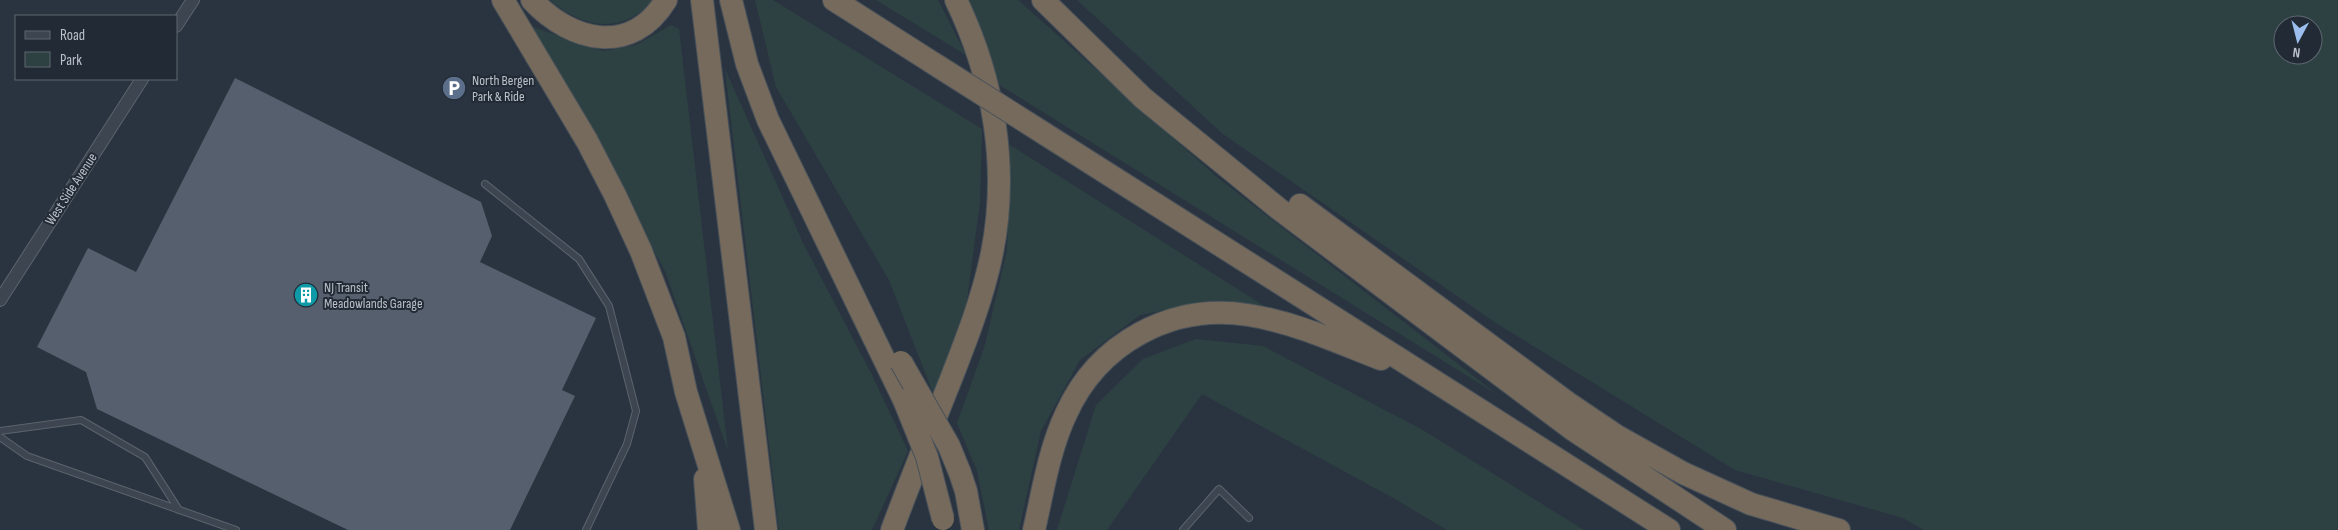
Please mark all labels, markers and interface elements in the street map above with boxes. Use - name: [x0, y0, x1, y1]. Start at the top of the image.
- legend: [15, 15, 178, 80]
- north arrow: [2273, 15, 2323, 65]
- text: Road: [60, 26, 85, 45]
- text: N: [2292, 44, 2301, 61]
- text: Park: [60, 51, 82, 70]
- place label: North Bergen Park & Ride: [472, 72, 534, 105]
- parking icon: North Bergen Park & Ride: [441, 75, 467, 101]
- street label: West Side Avenue: [41, 150, 101, 228]
- place label: NJ Transit Meadowlands Garage: [324, 279, 423, 312]
- building icon: NJ Transit Meadowlands Garage: [293, 282, 319, 308]

